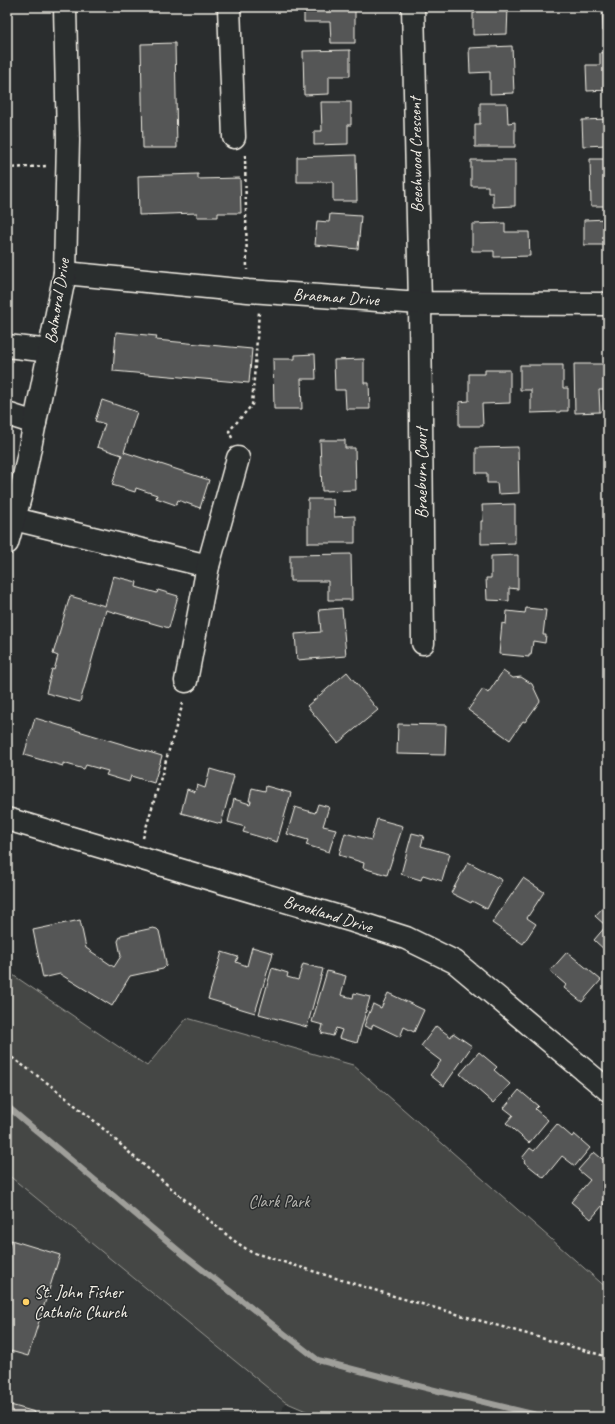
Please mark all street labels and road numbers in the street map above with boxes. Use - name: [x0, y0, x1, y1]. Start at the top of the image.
- street label: Beechwood Crescent: [404, 95, 428, 213]
- street label: Balmoral Drive: [40, 255, 74, 345]
- street label: Braemar Drive: [292, 284, 381, 311]
- street label: Braeburn Court: [411, 425, 432, 519]
- street label: Brookland Drive: [281, 891, 376, 938]

